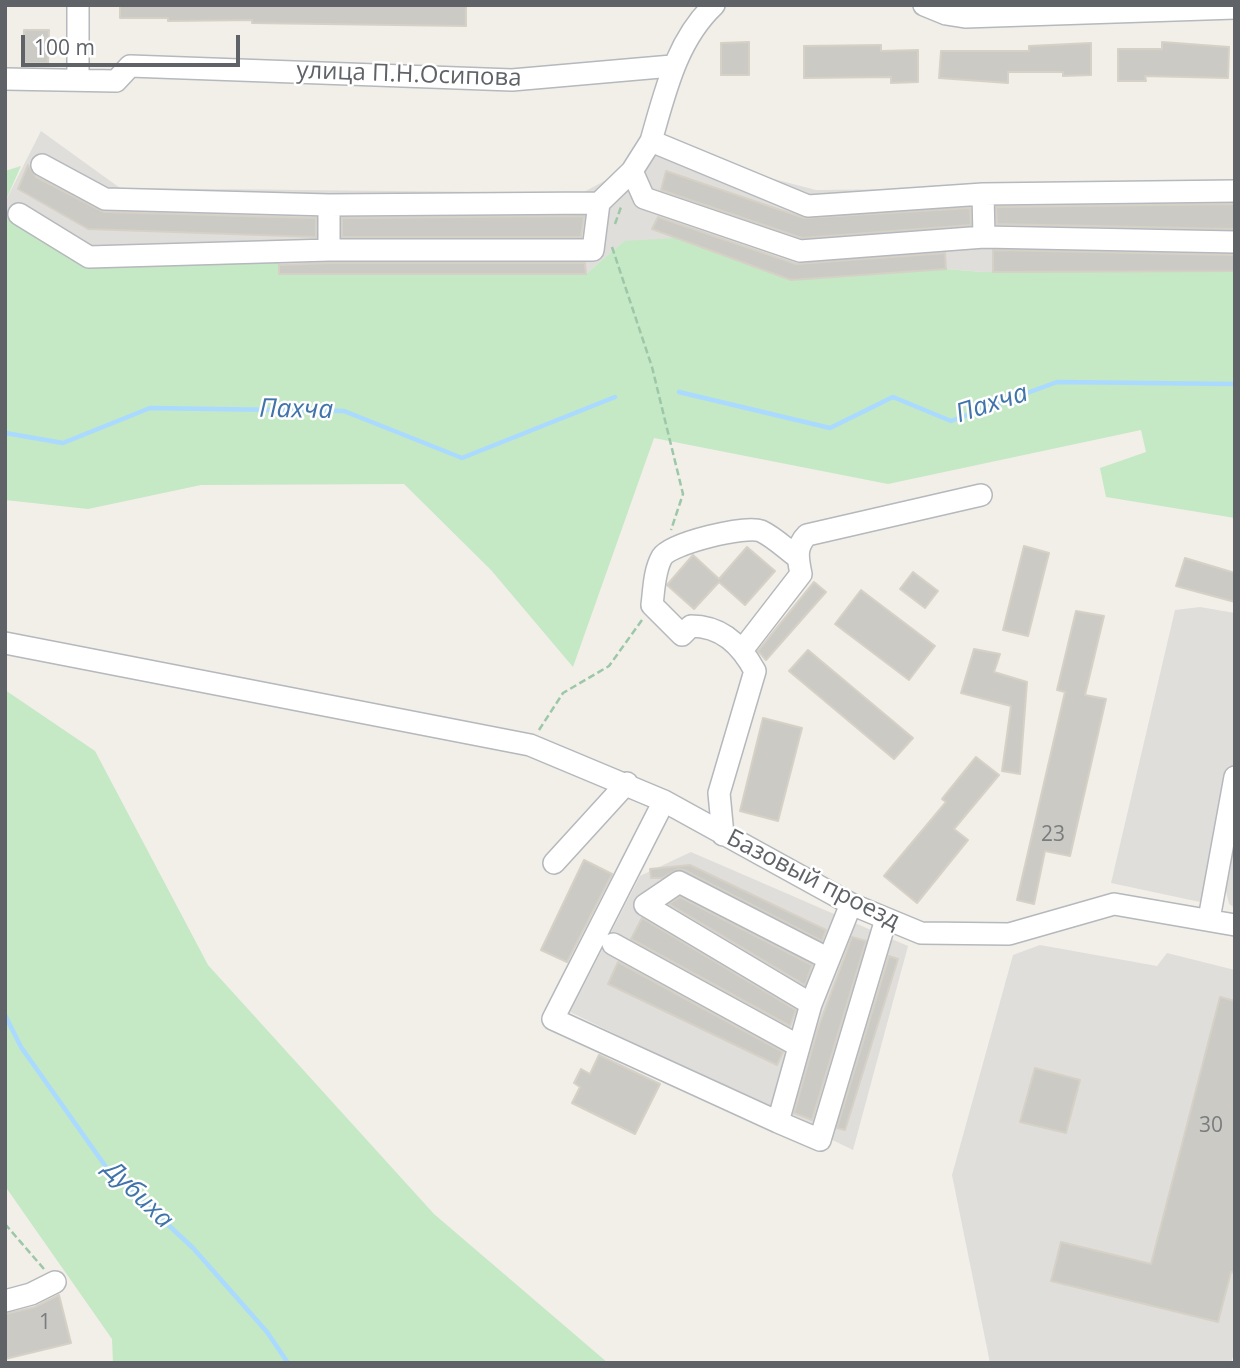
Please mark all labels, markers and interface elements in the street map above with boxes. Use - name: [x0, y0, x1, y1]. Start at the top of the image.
- scale bar: [24, 21, 243, 65]
- text: 100 m: [34, 33, 95, 61]
- street label: улица П.Н.Осипова: [296, 57, 522, 93]
- water label: Пахча: [952, 378, 1032, 430]
- water label: Пахча: [259, 394, 333, 426]
- house number: 23: [1041, 822, 1065, 848]
- street label: Базовый проезд: [722, 824, 904, 936]
- house number: 30: [1199, 1113, 1223, 1139]
- water label: Дубиха: [97, 1154, 179, 1236]
- house number: 1: [39, 1310, 51, 1336]

